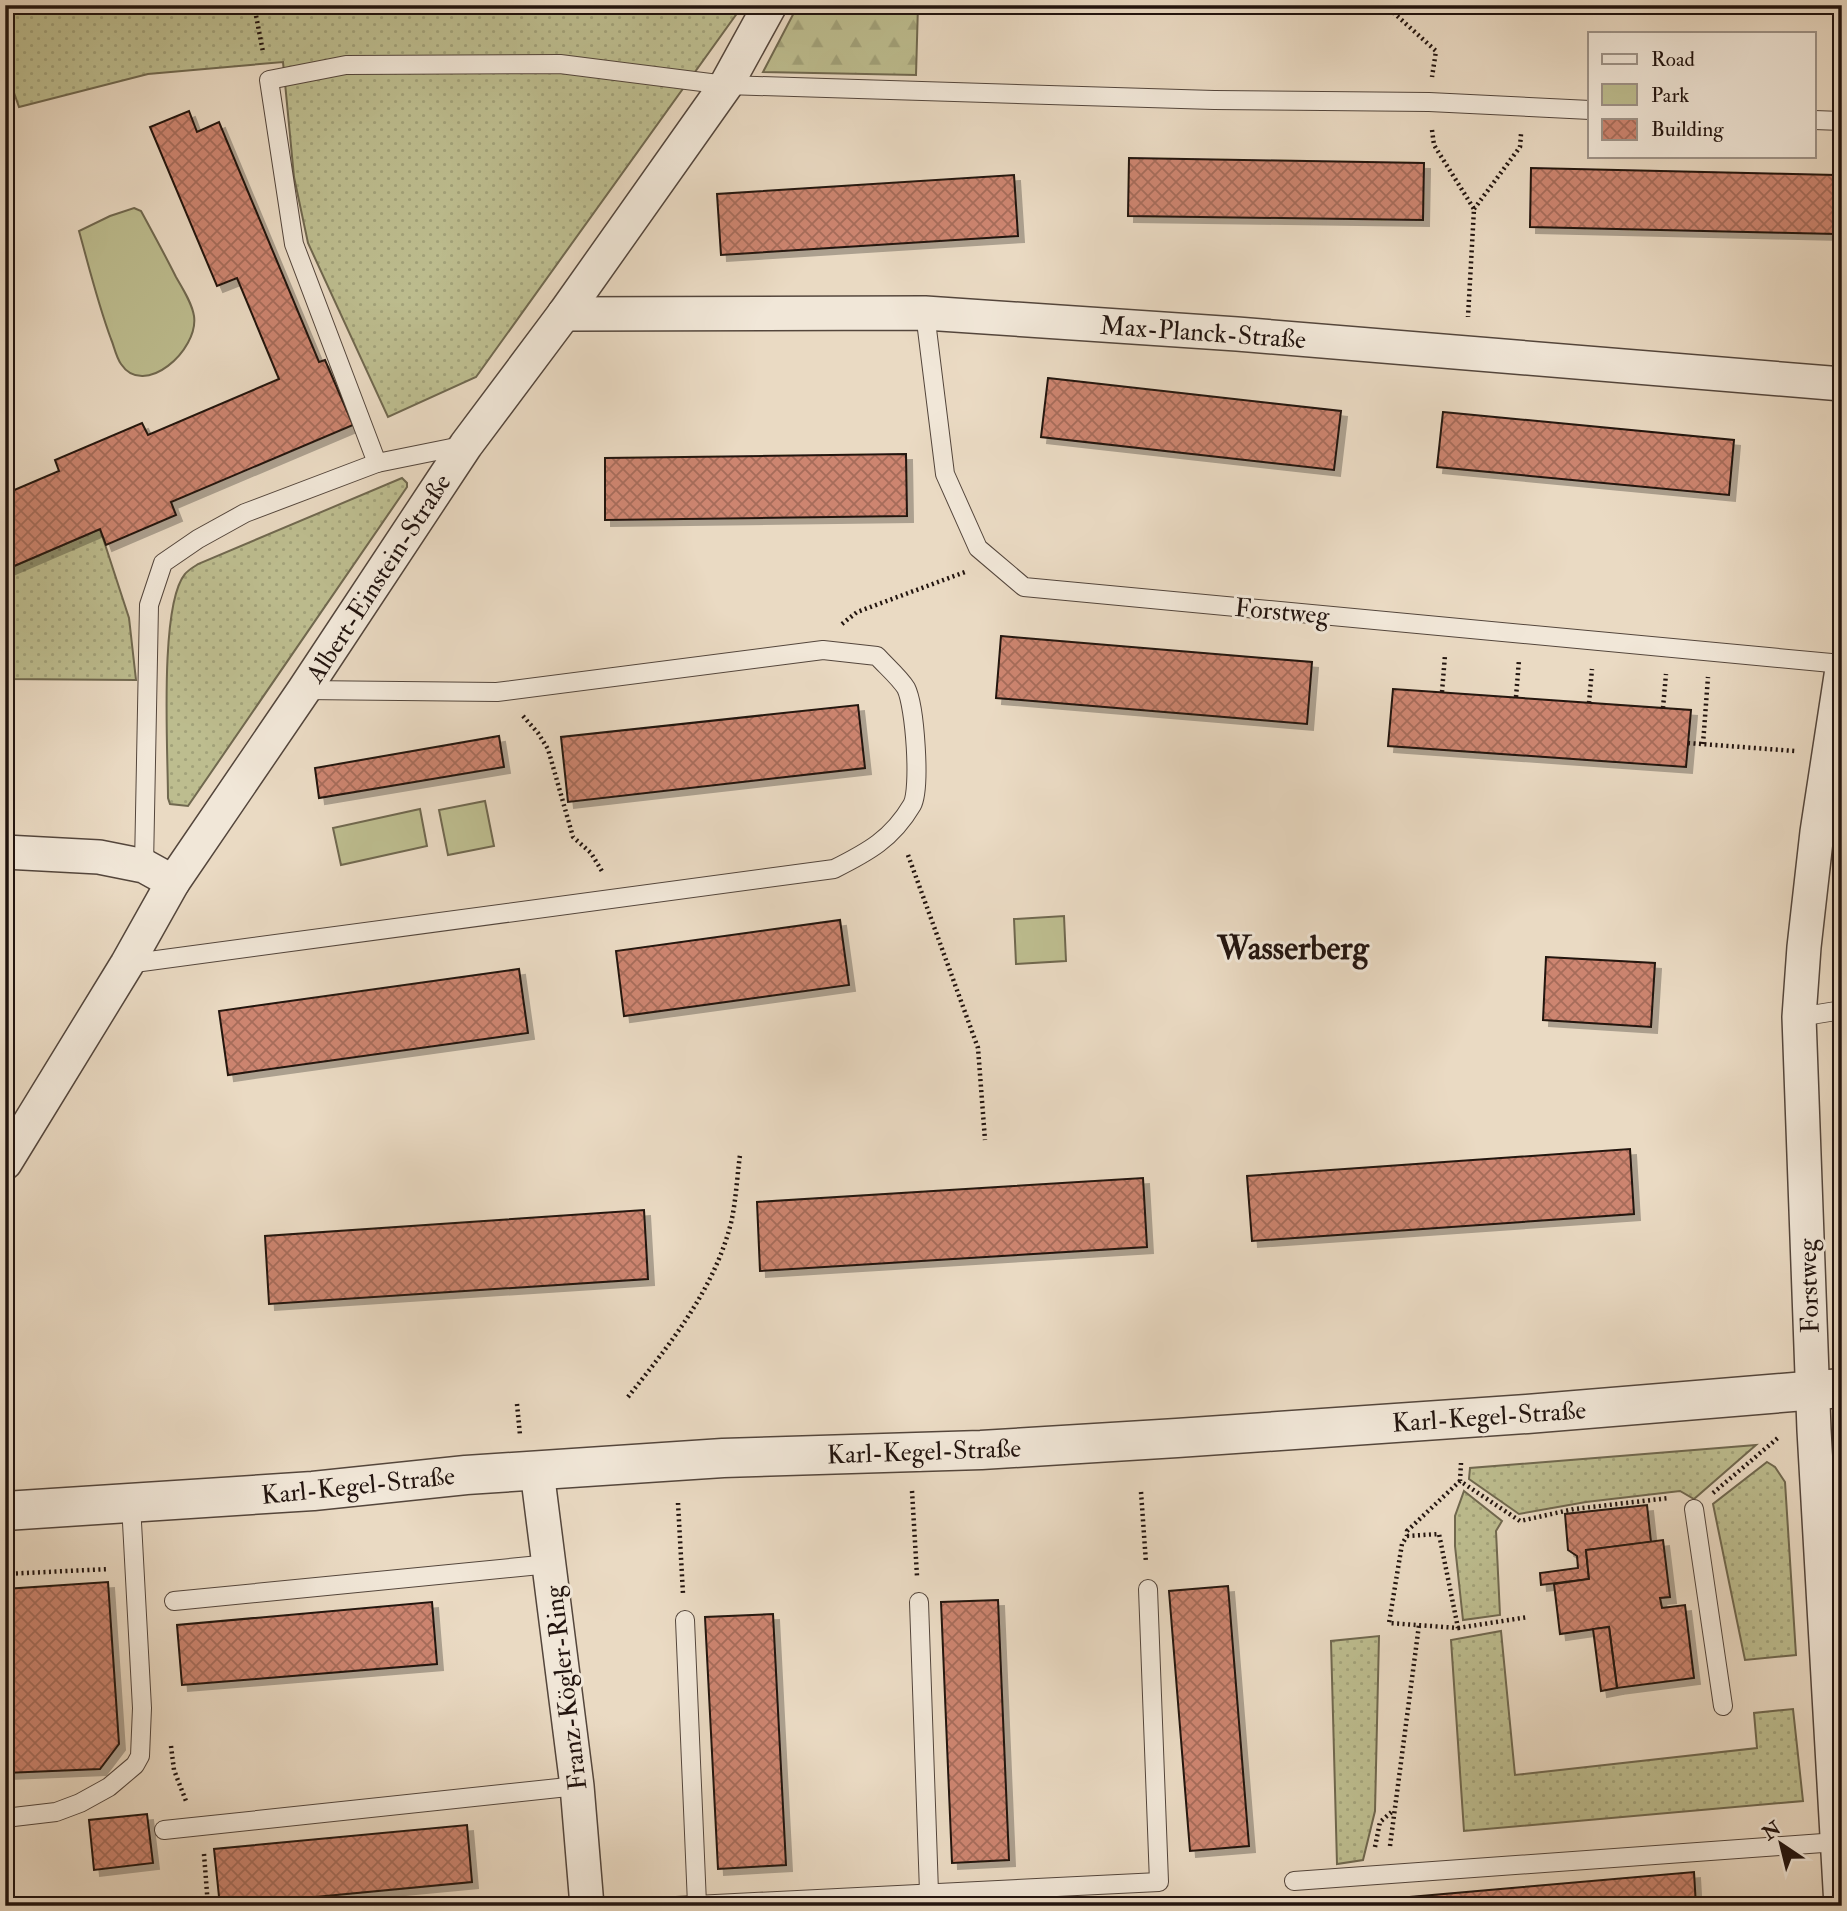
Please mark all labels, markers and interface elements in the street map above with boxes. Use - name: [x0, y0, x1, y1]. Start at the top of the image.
- legend: [1588, 32, 1815, 158]
- text: Road: [1651, 46, 1696, 73]
- text: Park: [1651, 82, 1689, 109]
- text: Building: [1651, 116, 1724, 143]
- street label: Max-Planck-Straße: [1099, 310, 1307, 356]
- street label: Albert-Einstein-Straße: [299, 468, 458, 690]
- street label: Forstweg: [1233, 592, 1332, 632]
- district label: Wasserberg: [1216, 928, 1370, 970]
- street label: Forstweg: [1791, 1237, 1827, 1334]
- street label: Karl-Kegel-Straße: [1391, 1394, 1587, 1440]
- street label: Karl-Kegel-Straße: [826, 1433, 1022, 1471]
- street label: Karl-Kegel-Straße: [260, 1460, 457, 1512]
- street label: Franz-Kögler-Ring: [537, 1583, 594, 1792]
- north arrow: [1745, 1810, 1815, 1880]
- text: N: [1757, 1816, 1786, 1846]

